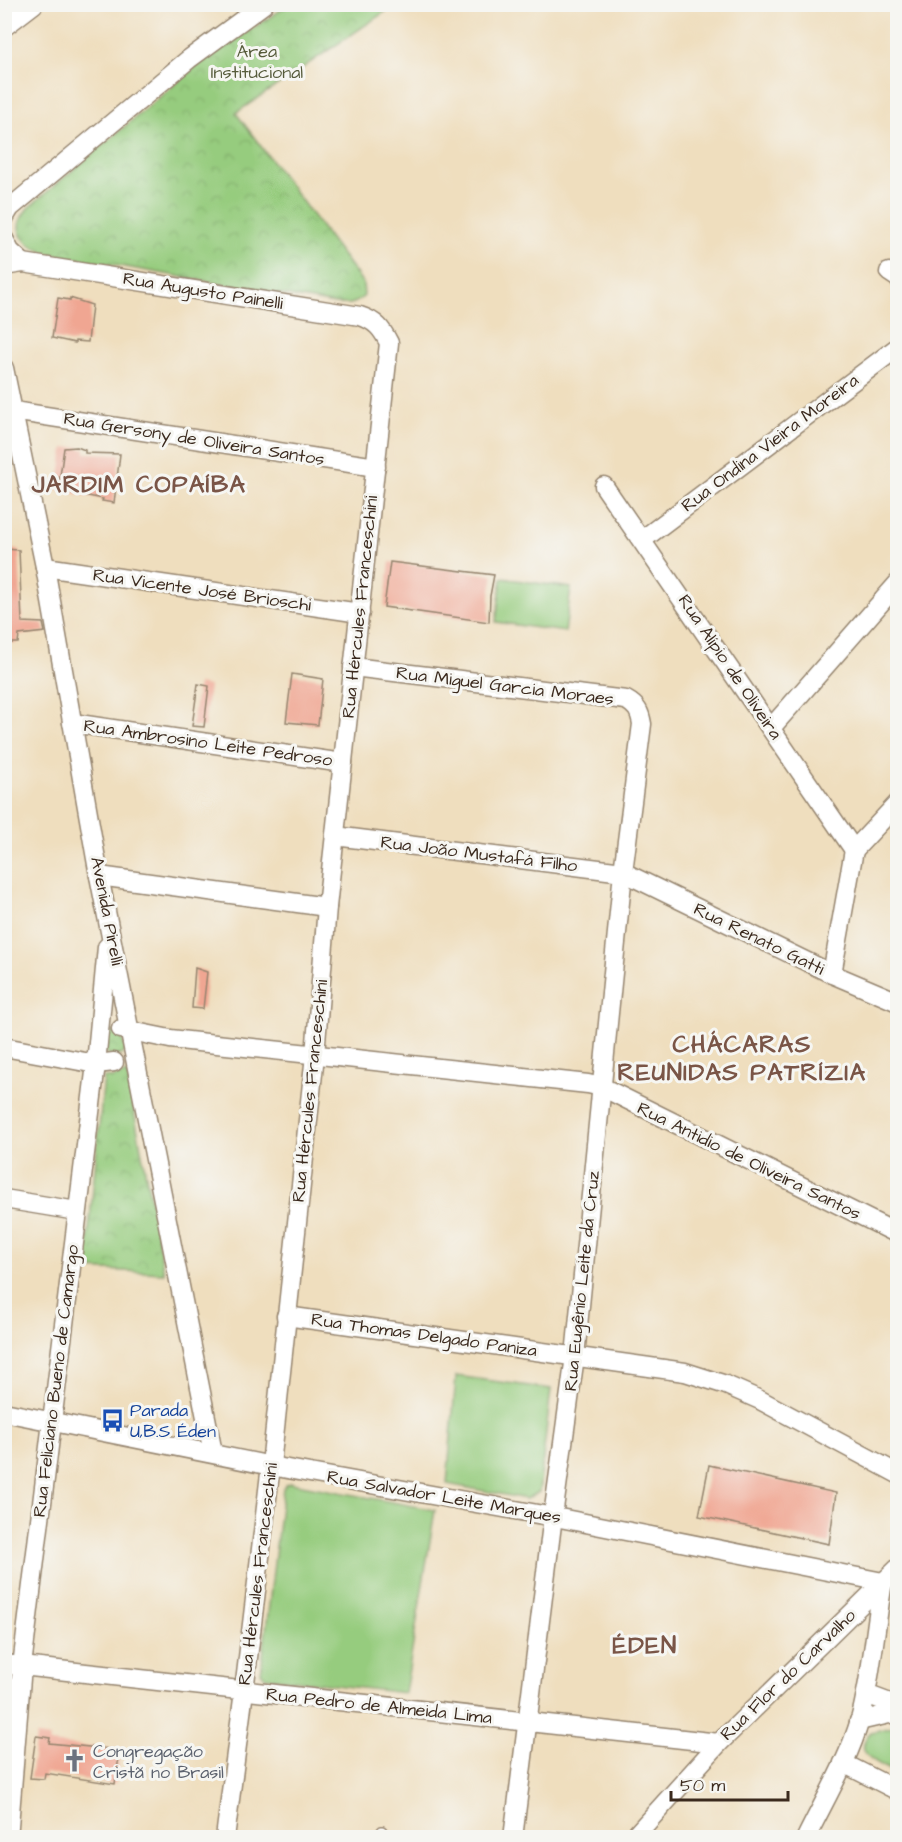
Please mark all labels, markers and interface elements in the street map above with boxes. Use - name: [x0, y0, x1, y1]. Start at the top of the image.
- park label: Área Institucional: [211, 39, 303, 85]
- street label: Rua Augusto Painelli: [121, 266, 285, 317]
- street label: Rua Ondina Vieira Moreira: [676, 368, 864, 518]
- street label: Rua Gersony de Oliveira Santos: [62, 406, 326, 473]
- district label: JARDIM COPAÍBA: [31, 468, 246, 502]
- street label: Rua Hércules Franceschini: [336, 494, 384, 720]
- street label: Rua Vicente José Brioschi: [91, 562, 313, 618]
- street label: Rua Alípio de Oliveira: [672, 589, 788, 745]
- street label: Rua Miguel Garcia Moraes: [395, 660, 615, 713]
- street label: Rua Ambrosino Leite Pedroso: [82, 713, 334, 773]
- street label: Rua João Mustafá Filho: [379, 830, 579, 878]
- street label: Avenida Pirelli: [84, 855, 130, 968]
- street label: Rua Renato Gatti: [689, 897, 829, 982]
- street label: Rua Hércules Franceschini: [286, 978, 334, 1204]
- district label: CHÁCARAS REUNIDAS PATRÍZIA: [617, 1028, 867, 1090]
- street label: Rua Antidio de Oliveira Santos: [633, 1096, 865, 1226]
- street label: Rua Eugênio Leite da Cruz: [558, 1169, 607, 1393]
- street label: Rua Feliciano Bueno de Camargo: [27, 1243, 86, 1519]
- street label: Rua Thomas Delgado Paniza: [309, 1307, 538, 1364]
- place label: Parada U,B.S Éden: [130, 1398, 216, 1444]
- bus stop icon: Parada U,B.S Éden: [99, 1407, 125, 1433]
- street label: Rua Hércules Franceschini: [232, 1461, 284, 1687]
- street label: Rua Salvador Leite Marques: [325, 1464, 563, 1530]
- street label: Rua Flor do Carvalho: [715, 1604, 861, 1746]
- district label: ÉDEN: [612, 1629, 678, 1663]
- street label: Rua Pedro de Almeida Lima: [265, 1682, 493, 1730]
- place label: Congregação Cristã no Brasil: [93, 1739, 224, 1785]
- church icon: Congregação Cristã no Brasil: [62, 1748, 88, 1774]
- scale bar: [671, 1764, 788, 1802]
- text: 50 m: [680, 1773, 725, 1798]

